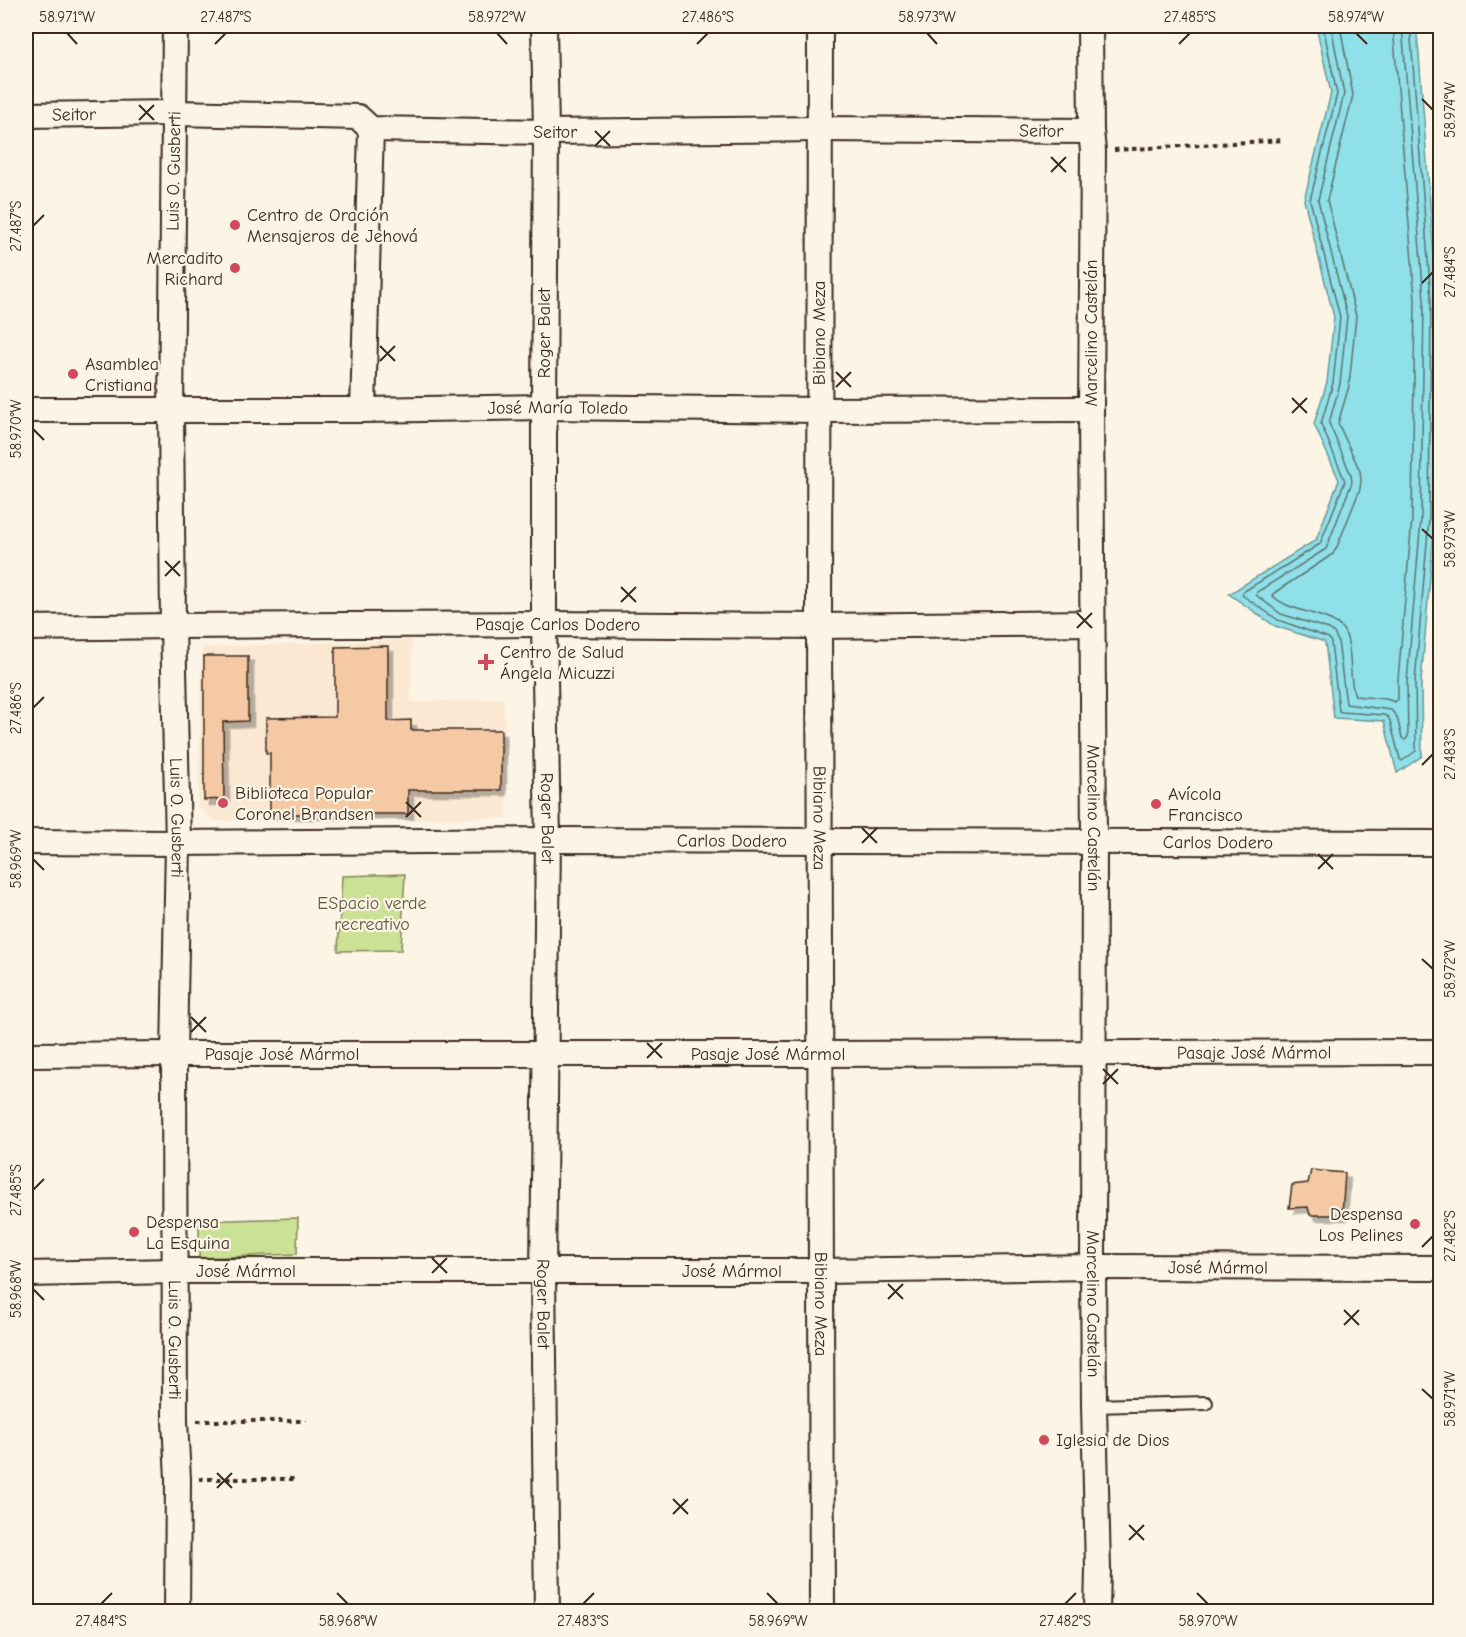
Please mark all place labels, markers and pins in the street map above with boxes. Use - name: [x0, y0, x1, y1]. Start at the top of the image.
- place label: Centro de Oración Mensajeros de Jehová: [247, 205, 418, 247]
- marker: Centro de Oración Mensajeros de Jehová: [228, 218, 242, 232]
- place label: Mercadito Richard: [147, 248, 223, 290]
- marker: Mercadito Richard: [228, 261, 242, 275]
- place label: Asamblea Cristiana: [85, 354, 159, 396]
- marker: Asamblea Cristiana: [66, 367, 80, 381]
- place label: Centro de Salud Ángela Micuzzi: [500, 642, 624, 684]
- marker: Centro de Salud Ángela Micuzzi: [477, 653, 495, 671]
- place label: Biblioteca Popular Coronel Brandsen: [235, 783, 374, 825]
- place label: Avícola Francisco: [1168, 784, 1243, 826]
- marker: Biblioteca Popular Coronel Brandsen: [216, 796, 230, 810]
- marker: Avícola Francisco: [1149, 797, 1163, 811]
- place label: Despensa Los Pelines: [1319, 1204, 1403, 1246]
- place label: Despensa La Esquina: [146, 1212, 230, 1254]
- marker: Despensa Los Pelines: [1408, 1217, 1422, 1231]
- marker: Despensa La Esquina: [127, 1225, 141, 1239]
- place label: Iglesia de Dios: [1056, 1430, 1169, 1451]
- marker: Iglesia de Dios: [1037, 1433, 1051, 1447]

